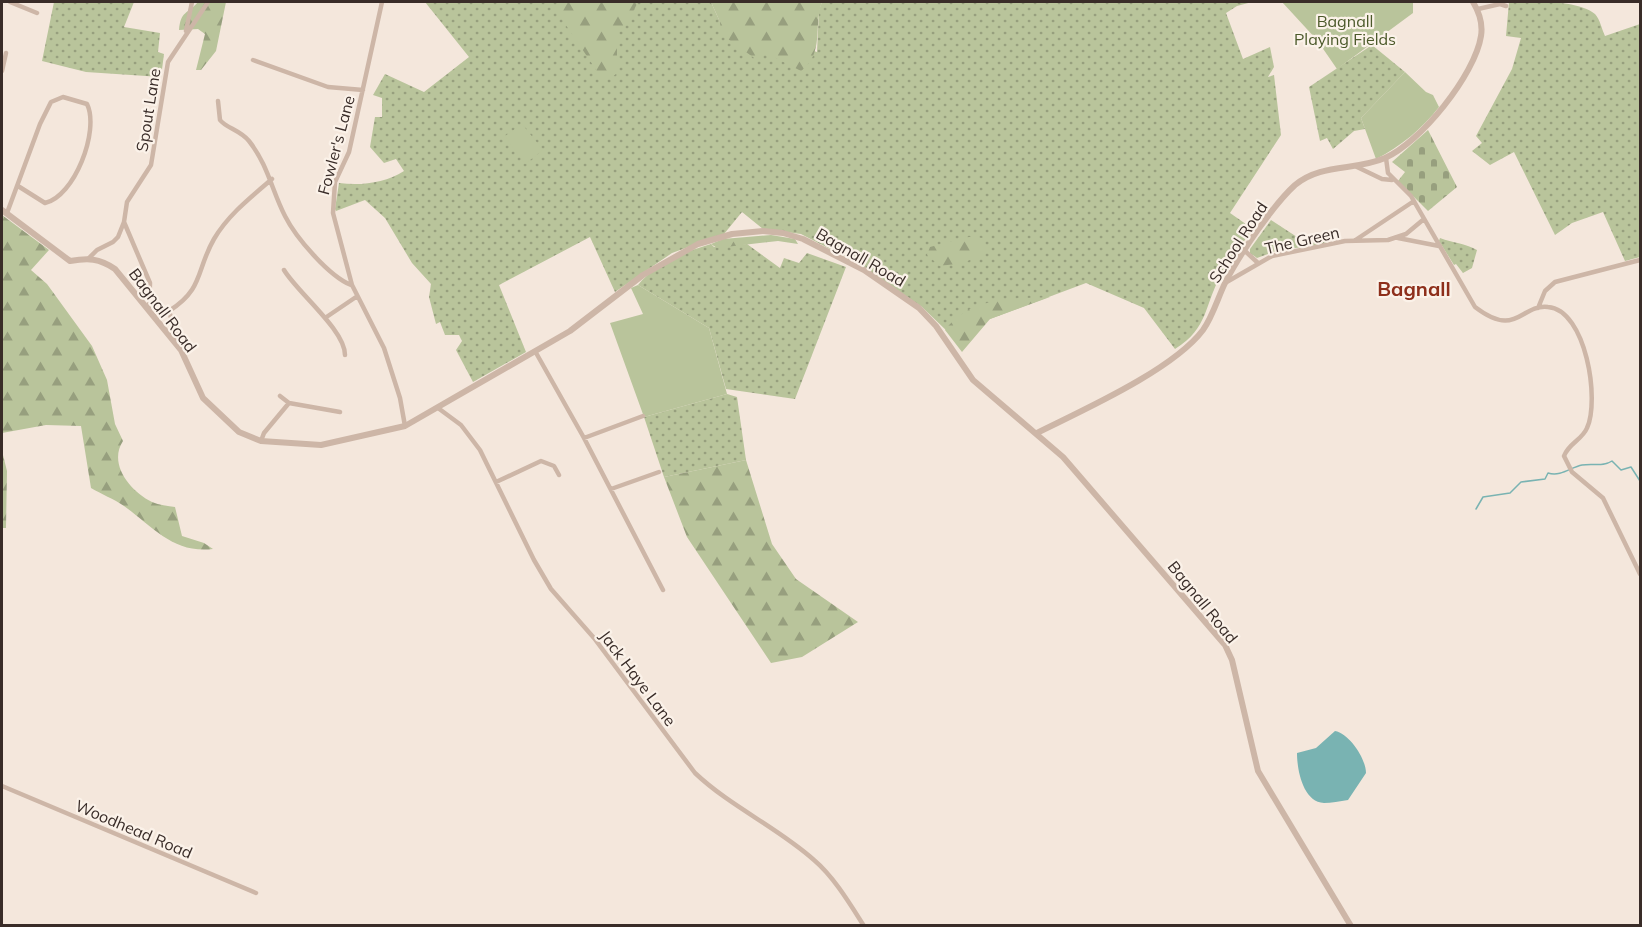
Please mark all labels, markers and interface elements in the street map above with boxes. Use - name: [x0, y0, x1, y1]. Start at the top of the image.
- park label: Bagnall Playing Fields: [1294, 11, 1396, 49]
- street label: Spout Lane: [132, 67, 164, 153]
- street label: Fowler's Lane: [313, 93, 359, 197]
- street label: School Road: [1204, 198, 1272, 286]
- street label: The Green: [1263, 222, 1341, 258]
- street label: Bagnall Road: [813, 223, 909, 291]
- street label: Bagnall Road: [125, 264, 201, 356]
- district label: Bagnall: [1377, 276, 1451, 301]
- street label: Bagnall Road: [1164, 557, 1242, 647]
- street label: Jack Haye Lane: [596, 626, 680, 730]
- street label: Woodhead Road: [72, 795, 196, 863]

